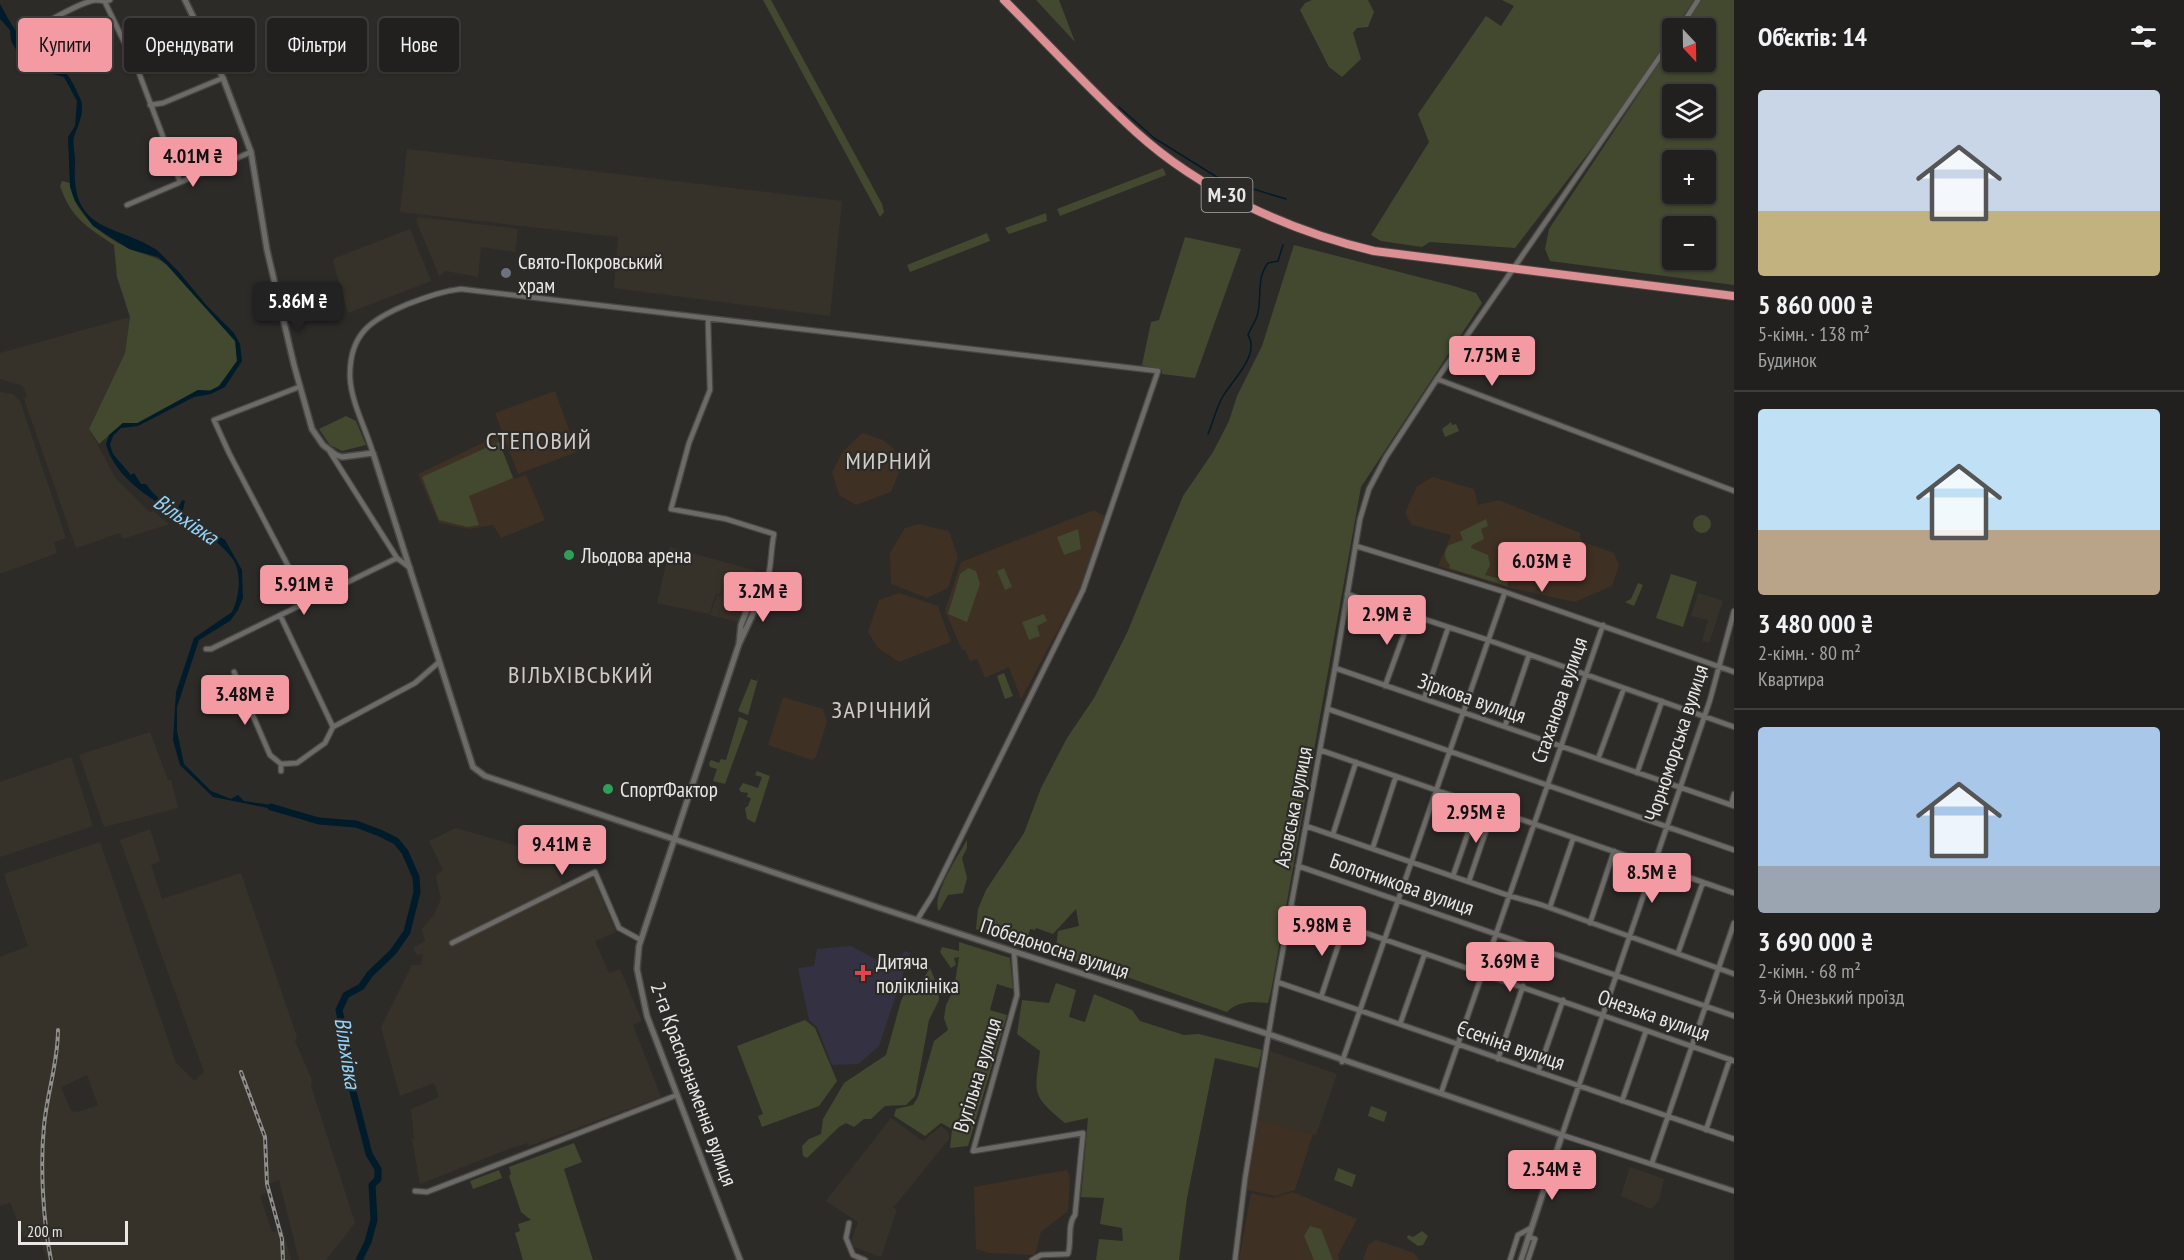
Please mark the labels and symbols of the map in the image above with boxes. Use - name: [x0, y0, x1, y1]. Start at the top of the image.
- north arrow: [1662, 18, 1716, 72]
- pin: 4.01M ₴: [138, 137, 248, 188]
- road number: М-30: [1202, 178, 1252, 212]
- place label: Свято-Покровський храм: [518, 248, 663, 299]
- marker: Свято-Покровський храм: [499, 266, 513, 280]
- pin: 5.86M ₴: [243, 282, 353, 333]
- pin: 7.75M ₴: [1437, 336, 1547, 387]
- district label: СТЕПОВИЙ: [486, 425, 592, 456]
- district label: МИРНИЙ: [845, 445, 933, 476]
- water label: Вільхівка: [148, 487, 225, 551]
- place label: Льодова арена: [580, 542, 692, 569]
- pin: 6.03M ₴: [1487, 542, 1597, 593]
- marker: Льодова арена: [562, 548, 576, 562]
- pin: 5.91M ₴: [249, 565, 359, 616]
- pin: 3.2M ₴: [714, 572, 812, 623]
- pin: 2.9M ₴: [1338, 595, 1436, 646]
- street label: Стаханова вулиця: [1525, 633, 1593, 767]
- district label: ВІЛЬХІВСЬКИЙ: [508, 659, 654, 690]
- street label: Чорноморська вулиця: [1638, 661, 1714, 825]
- street label: Зіркова вулиця: [1414, 667, 1530, 729]
- pin: 3.48M ₴: [190, 675, 300, 726]
- district label: ЗАРІЧНИЙ: [832, 694, 932, 725]
- street label: Азовська вулиця: [1268, 744, 1318, 870]
- place label: СпортФактор: [620, 776, 718, 803]
- marker: СпортФактор: [601, 782, 615, 796]
- pin: 2.95M ₴: [1421, 793, 1531, 844]
- pin: 9.41M ₴: [507, 825, 617, 876]
- street label: Болотникова вулиця: [1326, 847, 1478, 921]
- pin: 8.5M ₴: [1603, 853, 1701, 904]
- pin: 5.98M ₴: [1267, 906, 1377, 957]
- street label: Победоносна вулиця: [977, 911, 1133, 985]
- pin: 3.69M ₴: [1455, 942, 1565, 993]
- place label: Дитяча поліклініка: [876, 948, 959, 999]
- marker: Дитяча поліклініка: [854, 964, 872, 982]
- street label: 2-га Краснознаменна вулиця: [645, 978, 743, 1190]
- street label: Онезька вулиця: [1594, 983, 1714, 1047]
- street label: Єсеніна вулиця: [1453, 1014, 1569, 1076]
- water label: Вільхівка: [329, 1015, 368, 1092]
- street label: Вугільна вулиця: [947, 1015, 1007, 1135]
- pin: 2.54M ₴: [1497, 1150, 1607, 1201]
- scale bar: [18, 1218, 128, 1246]

